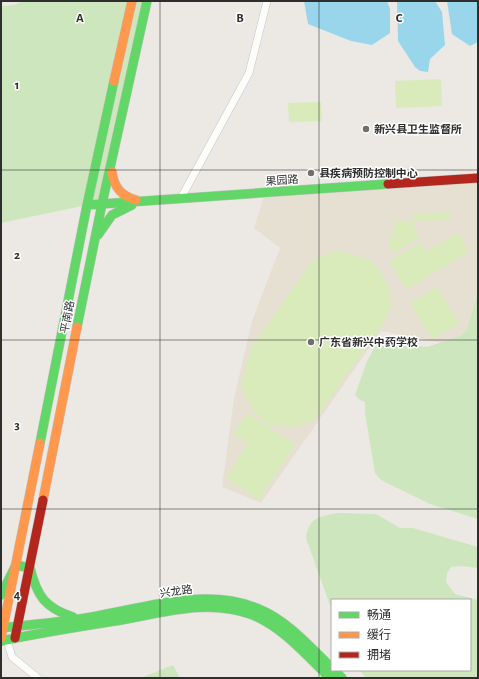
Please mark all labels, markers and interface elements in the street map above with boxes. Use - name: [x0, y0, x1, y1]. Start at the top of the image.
- text: A: [76, 12, 84, 25]
- text: B: [236, 12, 244, 25]
- text: C: [396, 12, 403, 25]
- text: 1: [15, 79, 19, 92]
- place label: 新兴县卫生监督所: [374, 123, 462, 135]
- marker: 新兴县卫生监督所: [361, 124, 371, 134]
- place label: 县疾病预防控制中心: [319, 167, 418, 179]
- marker: 县疾病预防控制中心: [306, 168, 316, 178]
- street label: 果园路: [265, 173, 299, 187]
- text: 2: [14, 249, 20, 262]
- street label: 平南路: [58, 300, 76, 334]
- place label: 广东省新兴中药学校: [319, 336, 418, 348]
- marker: 广东省新兴中药学校: [306, 337, 316, 347]
- text: 3: [14, 419, 20, 432]
- street label: 兴龙路: [159, 583, 193, 599]
- text: 4: [14, 589, 21, 602]
- legend: [331, 599, 471, 671]
- text: 畅通: [367, 608, 391, 621]
- text: 缓行: [367, 628, 391, 641]
- text: 拥堵: [367, 649, 391, 661]

